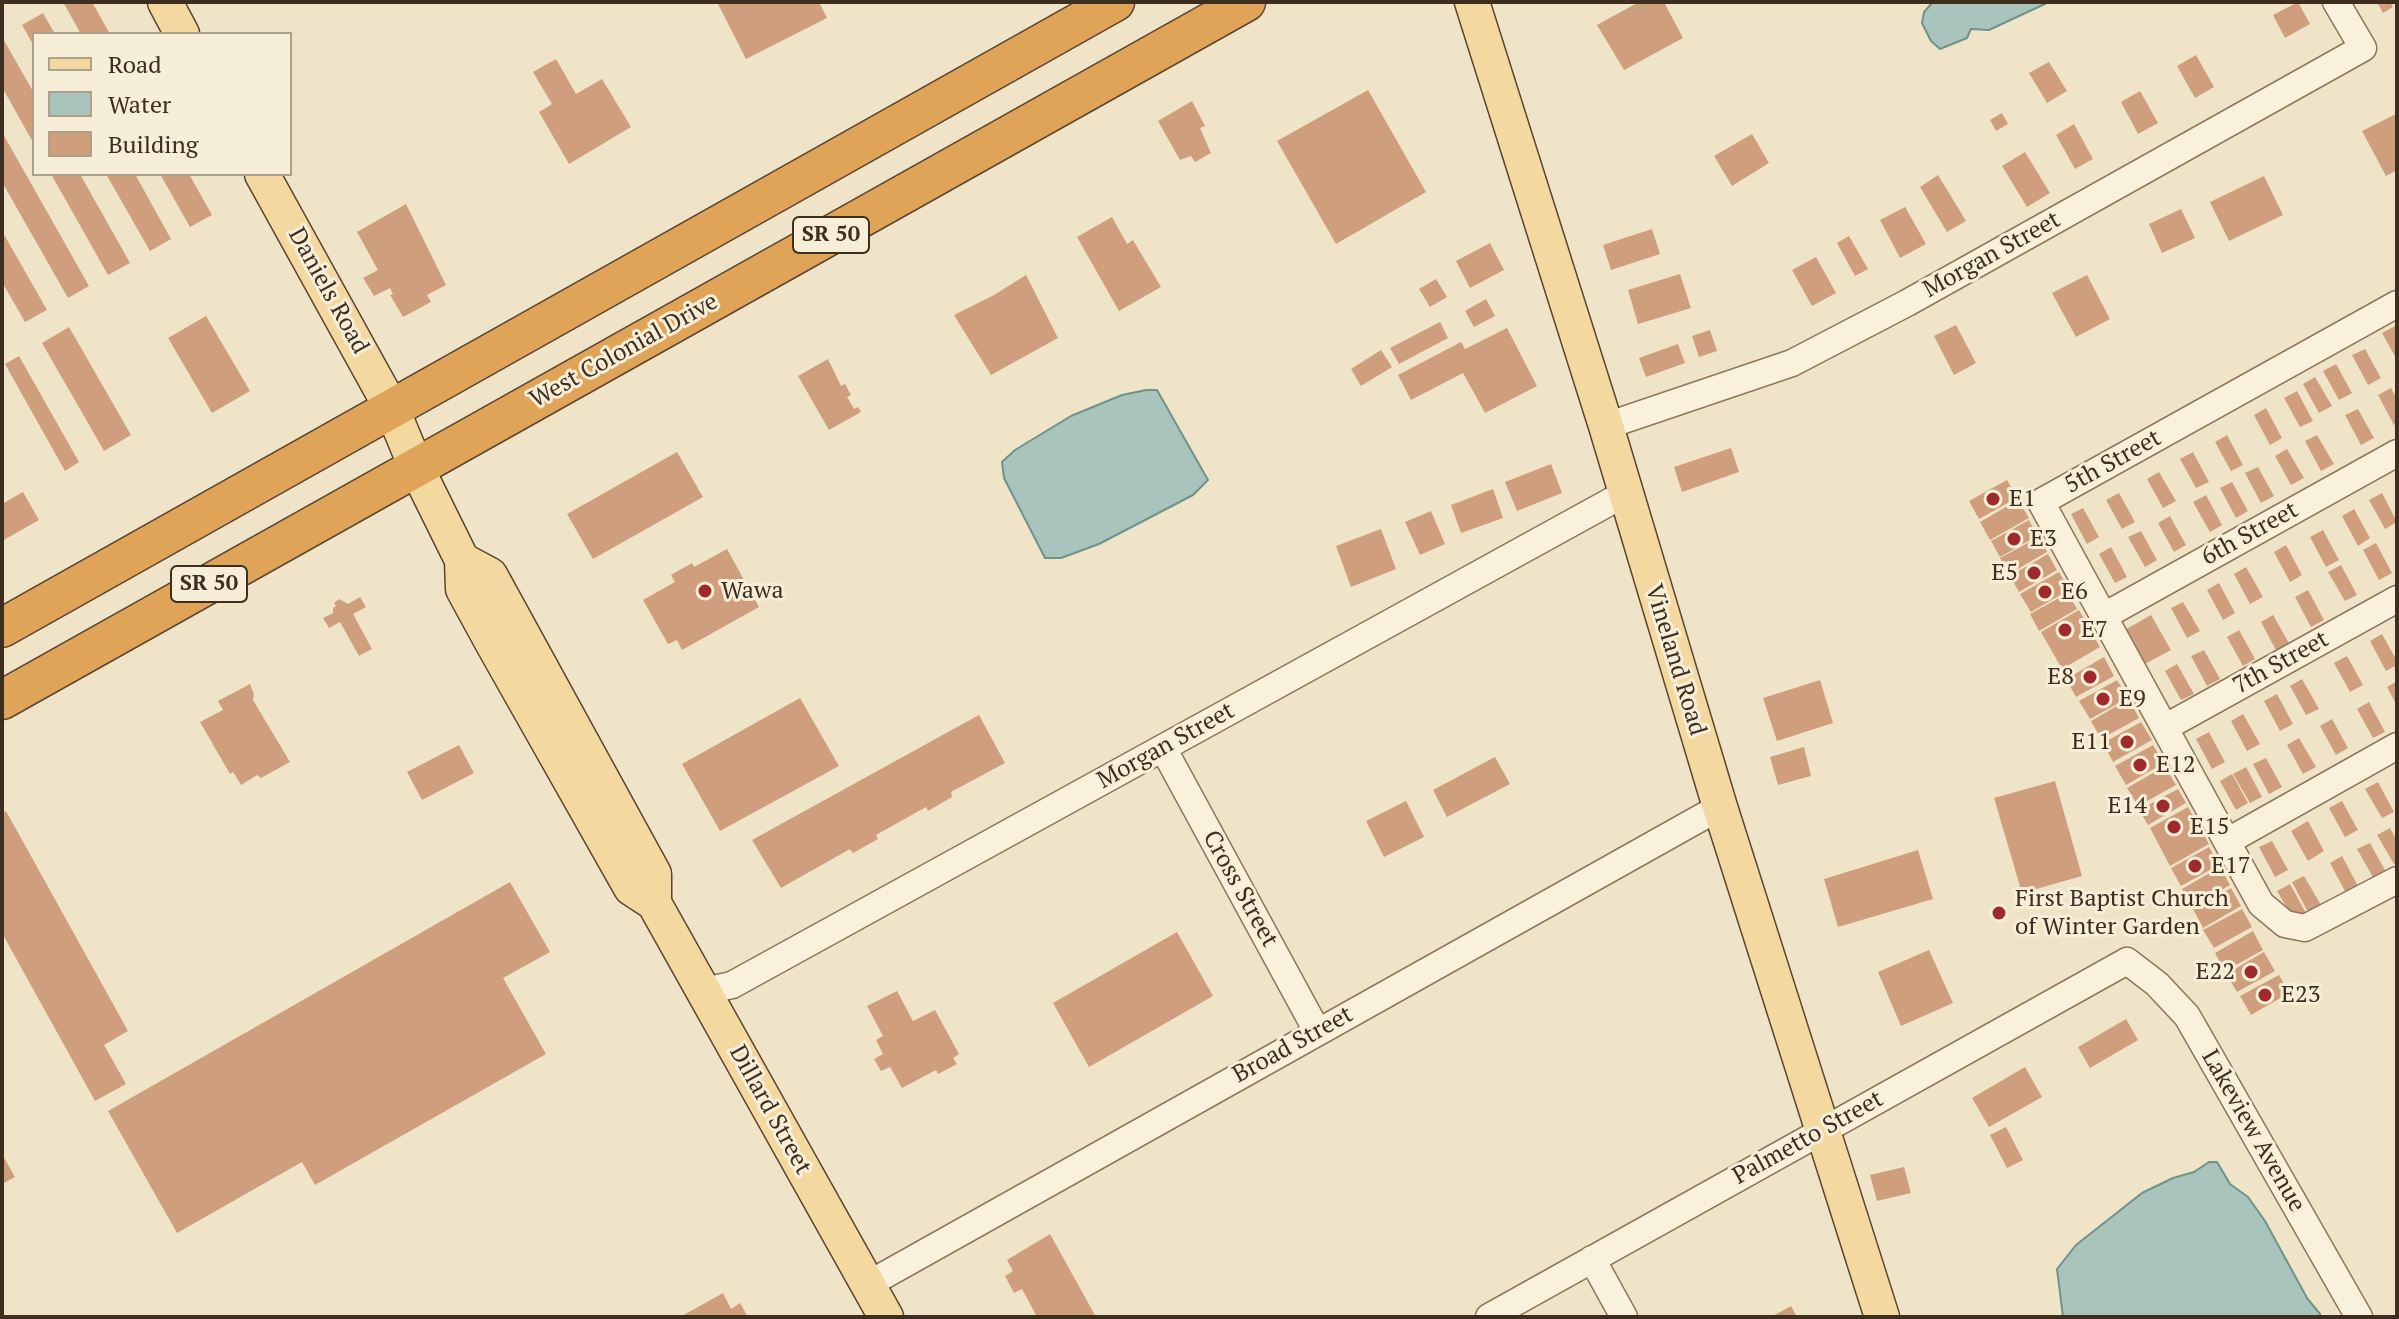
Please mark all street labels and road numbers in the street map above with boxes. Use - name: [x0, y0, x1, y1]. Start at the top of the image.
- street label: Morgan Street: [1918, 206, 2066, 304]
- road number: SR 50: [793, 217, 869, 253]
- street label: Daniels Road: [282, 223, 374, 359]
- street label: West Colonial Drive: [525, 287, 723, 415]
- street label: 5th Street: [2060, 424, 2166, 500]
- street label: 6th Street: [2197, 496, 2303, 572]
- road number: SR 50: [171, 566, 247, 602]
- street label: Vineland Road: [1638, 581, 1712, 739]
- street label: 7th Street: [2228, 625, 2334, 701]
- street label: Morgan Street: [1092, 697, 1240, 795]
- street label: Cross Street: [1196, 826, 1284, 952]
- street label: Broad Street: [1228, 1000, 1358, 1090]
- street label: Dillard Street: [723, 1040, 817, 1180]
- street label: Lakeview Avenue: [2195, 1045, 2311, 1217]
- street label: Palmetto Street: [1728, 1085, 1888, 1191]

